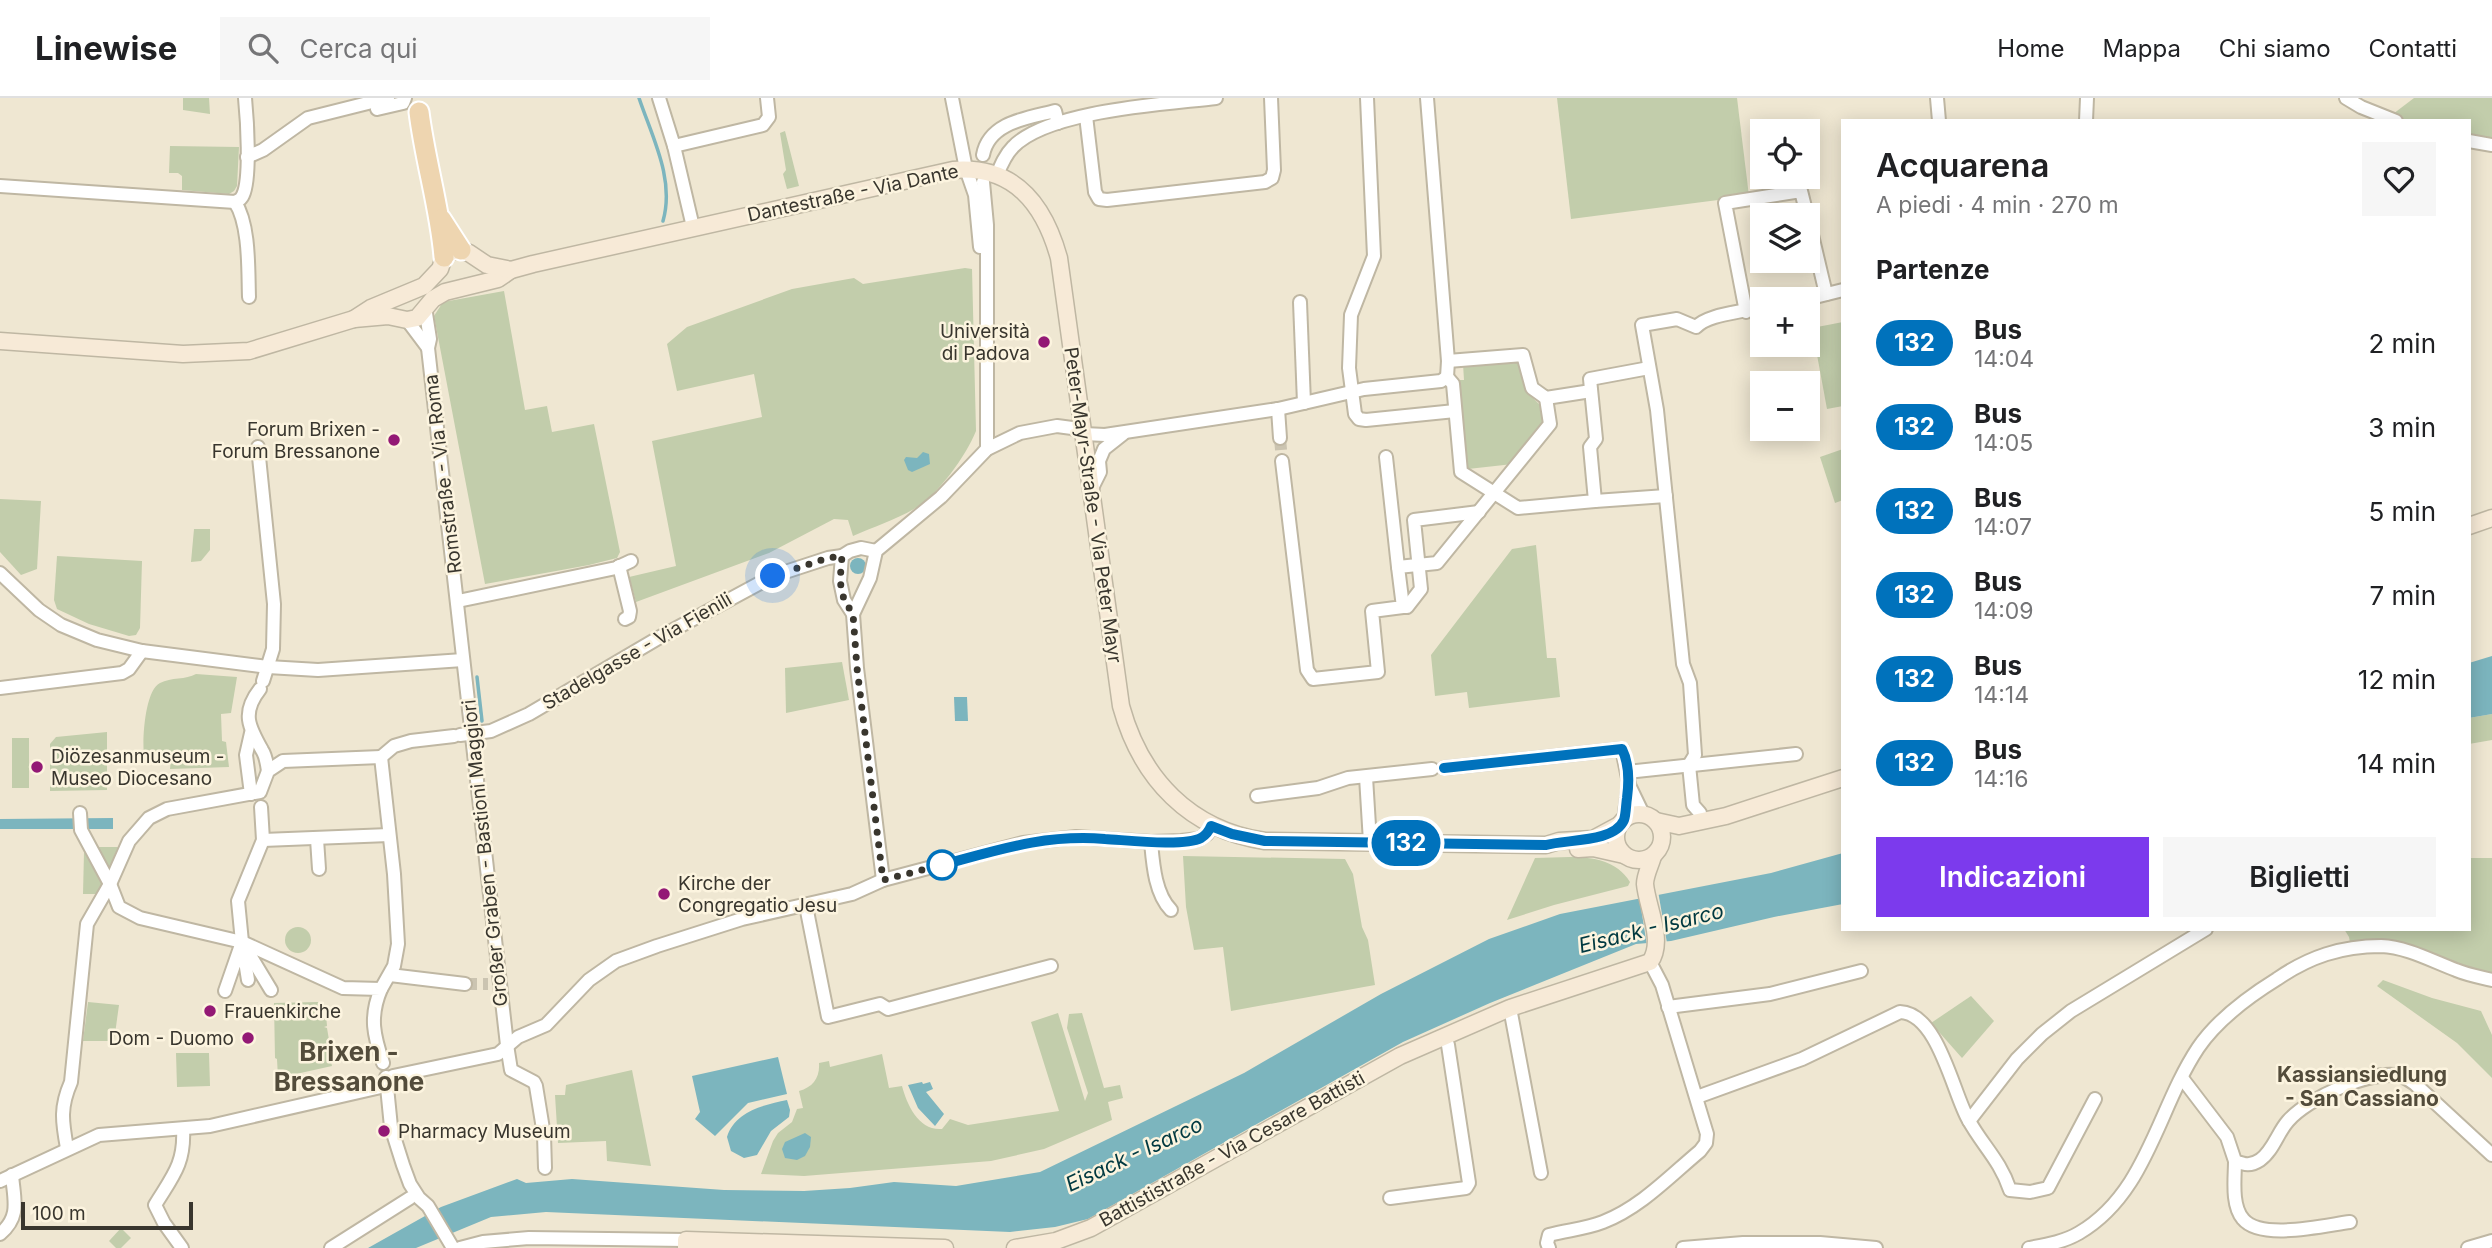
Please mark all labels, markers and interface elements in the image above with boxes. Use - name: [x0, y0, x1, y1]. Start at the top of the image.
- search box: [220, 17, 710, 80]
- text: Linewise: [35, 28, 178, 68]
- icon: search: [244, 29, 282, 67]
- text: Cerca qui: [300, 33, 418, 64]
- text: Home: [1997, 34, 2065, 63]
- text: Mappa: [2103, 34, 2181, 63]
- text: Chi siamo: [2219, 34, 2331, 63]
- text: Contatti: [2369, 34, 2457, 63]
- map controls: [1750, 119, 1820, 441]
- button: locate: [1750, 119, 1820, 189]
- button: heart: [2362, 142, 2436, 216]
- text: Acquarena: [1876, 145, 2050, 185]
- street label: Dantestraße - Via Dante: [745, 159, 961, 227]
- text: A piedi · 4 min · 270 m: [1876, 191, 2119, 219]
- button: layers: [1750, 203, 1820, 273]
- text: Partenze: [1876, 254, 1990, 285]
- button: +: [1750, 287, 1820, 357]
- text: Bus: [1974, 314, 2022, 345]
- place label: Università di Padova: [940, 320, 1030, 365]
- text: 132: [1894, 328, 1935, 357]
- text: 2 min: [2368, 328, 2436, 359]
- marker: Università di Padova: [1036, 334, 1052, 350]
- street label: Peter-Mayr-Straße - Via Peter Mayr: [1059, 345, 1127, 665]
- text: 14:04: [1974, 345, 2034, 373]
- button: −: [1750, 371, 1820, 441]
- street label: Romstraße - Via Roma: [419, 373, 467, 575]
- text: Bus: [1974, 398, 2022, 429]
- text: 132: [1894, 412, 1935, 441]
- text: 3 min: [2368, 412, 2436, 443]
- place label: Forum Brixen - Forum Bressanone: [212, 418, 380, 463]
- text: 14:05: [1974, 429, 2033, 457]
- marker: Forum Brixen - Forum Bressanone: [386, 432, 402, 448]
- text: Bus: [1974, 482, 2022, 513]
- text: 132: [1894, 496, 1935, 525]
- text: 5 min: [2368, 496, 2436, 527]
- text: 14:07: [1974, 513, 2032, 541]
- your location: [755, 558, 790, 593]
- text: Bus: [1974, 566, 2022, 597]
- text: 132: [1894, 580, 1935, 609]
- text: 7 min: [2370, 580, 2436, 611]
- street label: Stadelgasse - Via Fienili: [538, 587, 736, 715]
- text: 14:09: [1974, 597, 2034, 625]
- text: Bus: [1974, 650, 2022, 681]
- text: 132: [1894, 664, 1935, 693]
- text: 12 min: [2358, 664, 2436, 695]
- text: 14:14: [1974, 681, 2029, 709]
- street label: Großer Graben - Bastioni Maggiori: [457, 698, 513, 1008]
- text: Bus: [1974, 734, 2022, 765]
- place label: Diözesanmuseum - Museo Diocesano: [51, 745, 225, 790]
- text: 132: [1894, 748, 1935, 777]
- text: 14 min: [2357, 748, 2436, 779]
- marker: Diözesanmuseum - Museo Diocesano: [29, 759, 45, 775]
- text: 14:16: [1974, 765, 2028, 793]
- line badge: 132: [1366, 820, 1446, 866]
- text: 132: [1386, 828, 1426, 857]
- button: Indicazioni: [1876, 837, 2149, 917]
- button: Biglietti: [2163, 837, 2436, 917]
- unlabelled marker: [927, 850, 957, 880]
- place label: Kirche der Congregatio Jesu: [678, 872, 837, 917]
- marker: Kirche der Congregatio Jesu: [656, 886, 672, 902]
- water label: Eisack - Isarco: [1576, 898, 1726, 958]
- place label: Frauenkirche: [224, 1000, 341, 1023]
- marker: Frauenkirche: [202, 1003, 218, 1019]
- place label: Dom - Duomo: [108, 1027, 234, 1050]
- marker: Dom - Duomo: [240, 1030, 256, 1046]
- district label: Brixen - Bressanone: [274, 1036, 424, 1097]
- district label: Kassiansiedlung - San Cassiano: [2277, 1062, 2447, 1111]
- street label: Battististraße - Via Cesare Battisti: [1095, 1066, 1369, 1232]
- water label: Eisack - Isarco: [1061, 1111, 1207, 1197]
- place label: Pharmacy Museum: [398, 1120, 571, 1143]
- marker: Pharmacy Museum: [376, 1123, 392, 1139]
- scale bar: [21, 1199, 192, 1231]
- text: 100 m: [32, 1202, 86, 1225]

